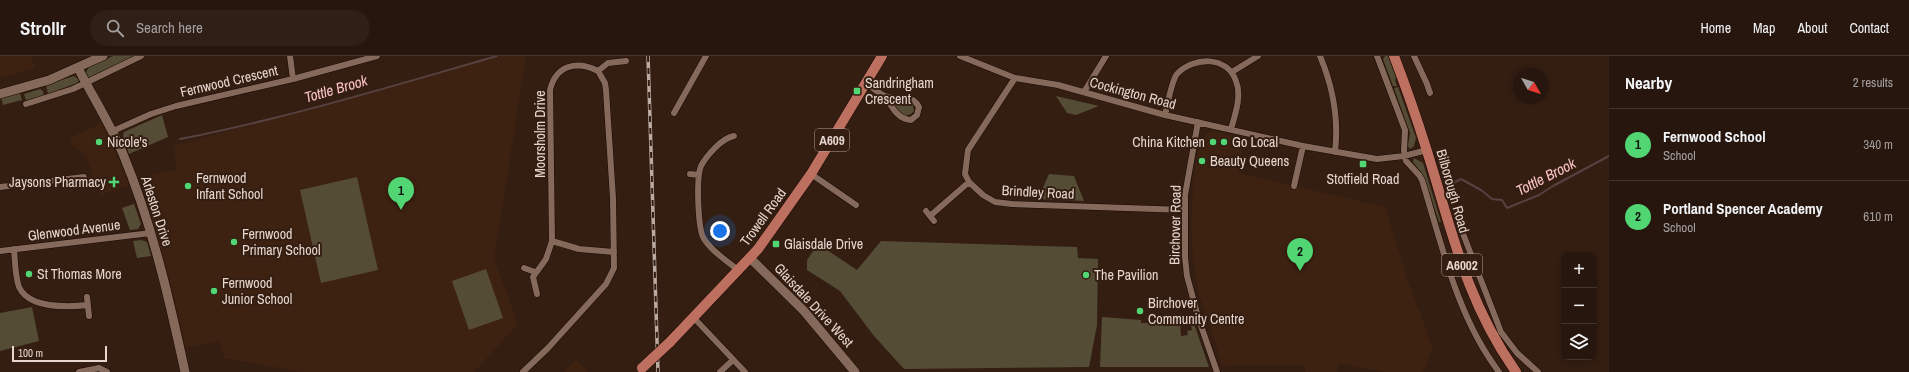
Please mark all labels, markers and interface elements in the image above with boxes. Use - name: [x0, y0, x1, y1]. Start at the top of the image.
- search box: [90, 10, 370, 46]
- text: Strollr: [20, 15, 66, 41]
- icon: search: [104, 17, 126, 39]
- text: Search here: [136, 17, 203, 38]
- text: Home: [1700, 19, 1731, 37]
- text: Map: [1753, 19, 1775, 37]
- text: About: [1797, 19, 1827, 37]
- text: Contact: [1849, 19, 1889, 37]
- street label: Fernwood Crescent: [178, 61, 280, 101]
- north arrow: [1513, 68, 1549, 104]
- water label: Tottle Brook: [302, 69, 371, 108]
- text: Nearby: [1625, 71, 1672, 94]
- street label: Cockington Road: [1088, 73, 1178, 113]
- place label: Sandringham Crescent: [865, 74, 934, 108]
- text: 2 results: [1853, 74, 1893, 91]
- marker: Sandringham Crescent: [852, 86, 862, 96]
- street label: Moorsholm Drive: [531, 90, 549, 178]
- text: Fernwood School: [1663, 126, 1766, 147]
- road number: A609: [815, 129, 849, 151]
- place label: Nicole's: [107, 133, 148, 151]
- place label: China Kitchen: [1132, 133, 1205, 151]
- place label: Go Local: [1232, 133, 1278, 151]
- text: 1: [1635, 136, 1641, 153]
- text: 340 m: [1863, 136, 1893, 153]
- marker: Nicole's: [94, 137, 104, 147]
- marker: China Kitchen: [1208, 137, 1218, 147]
- marker: Go Local: [1219, 137, 1229, 147]
- street label: Bilborough Road: [1432, 147, 1474, 235]
- text: School: [1663, 147, 1696, 164]
- place label: Beauty Queens: [1210, 152, 1289, 170]
- water label: Tottle Brook: [1512, 152, 1580, 201]
- marker: Beauty Queens: [1197, 156, 1207, 166]
- marker: Stotfield Road: [1358, 159, 1368, 169]
- place label: Fernwood Infant School: [196, 169, 263, 203]
- place label: Stotfield Road: [1327, 170, 1399, 188]
- place label: Jaysons Pharmacy: [9, 173, 106, 191]
- street label: Arleston Drive: [137, 173, 177, 248]
- marker: Jaysons Pharmacy: [109, 177, 119, 187]
- pin: 1: [388, 177, 414, 210]
- marker: Fernwood Infant School: [183, 181, 193, 191]
- street label: Brindley Road: [1001, 181, 1075, 203]
- street label: Trowell Road: [736, 185, 790, 249]
- street label: Birchover Road: [1165, 185, 1185, 265]
- text: Portland Spencer Academy: [1663, 198, 1823, 219]
- text: 2: [1635, 208, 1641, 225]
- text: 610 m: [1863, 208, 1893, 225]
- street label: Glenwood Avenue: [27, 215, 121, 245]
- text: School: [1663, 219, 1696, 236]
- your location: [710, 221, 730, 241]
- place label: Fernwood Primary School: [242, 225, 320, 259]
- place label: Glaisdale Drive: [784, 235, 863, 253]
- marker: Fernwood Primary School: [229, 237, 239, 247]
- pin: 2: [1287, 238, 1313, 271]
- marker: Glaisdale Drive: [771, 239, 781, 249]
- map controls: [1561, 252, 1597, 360]
- button: +: [1561, 252, 1597, 288]
- road number: A6002: [1442, 254, 1482, 276]
- street label: Glaisdale Drive West: [770, 259, 858, 351]
- place label: St Thomas More: [37, 265, 122, 283]
- place label: The Pavilion: [1094, 266, 1158, 284]
- marker: St Thomas More: [24, 269, 34, 279]
- marker: The Pavilion: [1081, 270, 1091, 280]
- place label: Fernwood Junior School: [222, 274, 292, 308]
- marker: Fernwood Junior School: [209, 286, 219, 296]
- button: −: [1561, 288, 1597, 324]
- place label: Birchover Community Centre: [1148, 294, 1244, 328]
- marker: Birchover Community Centre: [1135, 306, 1145, 316]
- button: layers: [1561, 324, 1597, 360]
- scale bar: [12, 344, 107, 363]
- text: 100 m: [18, 346, 43, 360]

